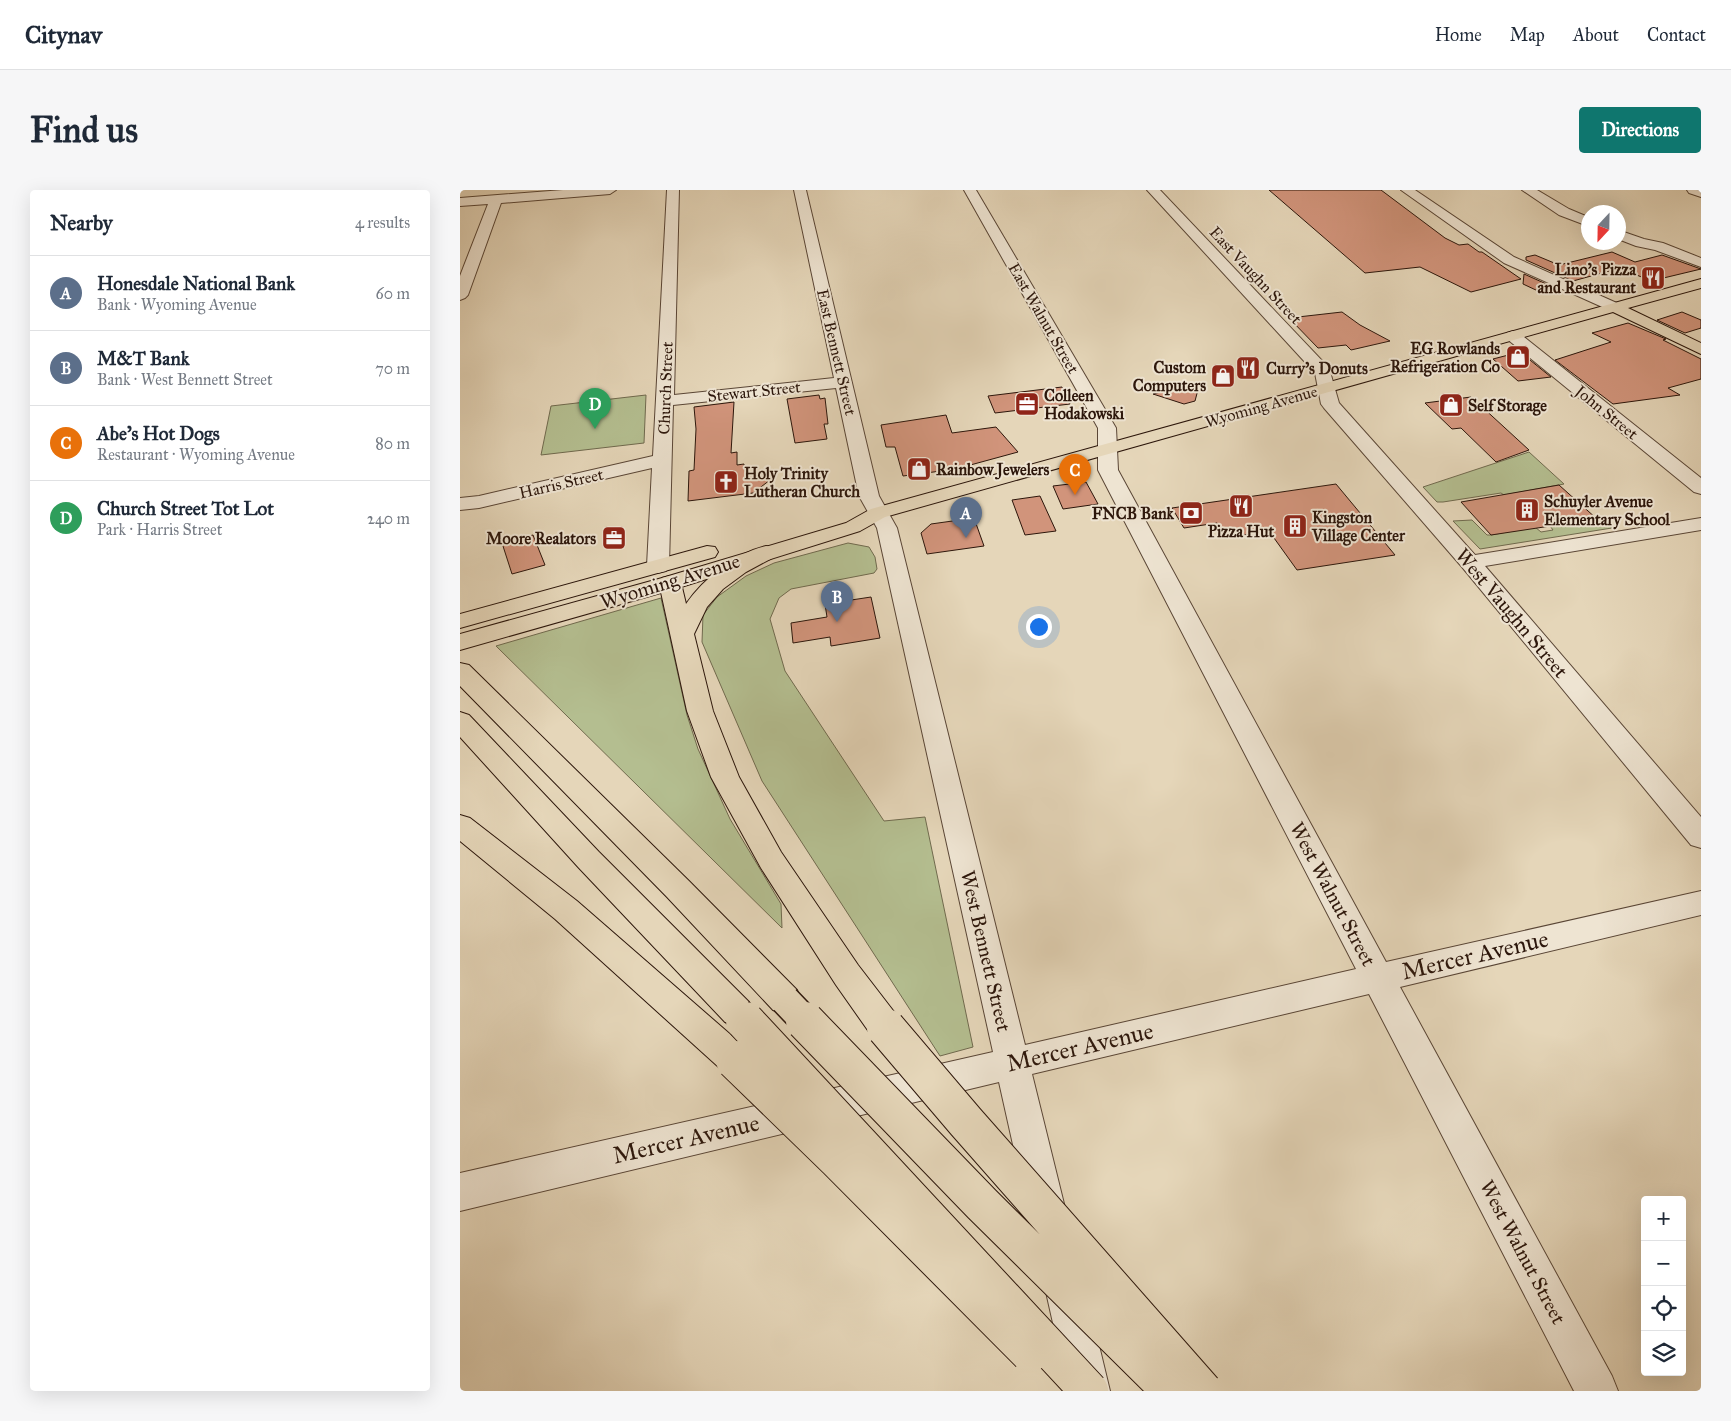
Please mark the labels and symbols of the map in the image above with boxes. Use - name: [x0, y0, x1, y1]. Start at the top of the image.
- north arrow: [1581, 205, 1626, 250]
- street label: East Vaughn Street: [1205, 223, 1306, 329]
- street label: East Walnut Street: [1004, 260, 1083, 377]
- place label: Lino's Pizza and Restaurant: [1537, 260, 1637, 297]
- restaurant icon: Lino's Pizza and Restaurant: [1640, 265, 1666, 291]
- street label: East Bennett Street: [813, 287, 860, 417]
- place label: EG Rowlands Refrigeration Co: [1390, 339, 1500, 377]
- street label: Church Street: [654, 341, 677, 435]
- shop icon: EG Rowlands Refrigeration Co: [1505, 344, 1531, 370]
- restaurant icon: Curry's Donuts: [1235, 355, 1261, 381]
- place label: Custom Computers: [1133, 358, 1207, 396]
- place label: Curry's Donuts: [1266, 359, 1368, 379]
- shop icon: Custom Computers: [1210, 363, 1236, 389]
- street label: Stewart Street: [707, 377, 802, 406]
- street label: John Street: [1569, 380, 1642, 444]
- street label: Wyoming Avenue: [1203, 381, 1320, 433]
- place label: Colleen Hodakowski: [1044, 386, 1125, 423]
- pin: D: [579, 388, 611, 429]
- office icon: Colleen Hodakowski: [1014, 391, 1040, 417]
- shop icon: Self Storage: [1438, 392, 1464, 418]
- place label: Self Storage: [1468, 396, 1547, 416]
- pin: C: [1059, 454, 1091, 495]
- shop icon: Rainbow Jewelers: [906, 456, 932, 482]
- place label: Rainbow Jewelers: [936, 460, 1050, 480]
- street label: Harris Street: [517, 464, 605, 502]
- place label: Holy Trinity Lutheran Church: [744, 464, 860, 501]
- church icon: Holy Trinity Lutheran Church: [713, 469, 739, 495]
- place label: Schuyler Avenue Elementary School: [1544, 492, 1670, 530]
- restaurant icon: Pizza Hut: [1228, 493, 1254, 519]
- pin: A: [950, 497, 982, 538]
- building icon: Schuyler Avenue Elementary School: [1514, 497, 1540, 523]
- bank icon: FNCB Bank: [1178, 500, 1204, 526]
- place label: FNCB Bank: [1092, 504, 1175, 523]
- place label: Kingston Village Center: [1311, 508, 1406, 546]
- building icon: Kingston Village Center: [1282, 513, 1308, 539]
- place label: Pizza Hut: [1208, 522, 1275, 541]
- office icon: Moore Realators: [601, 525, 627, 551]
- place label: Moore Realators: [486, 529, 596, 548]
- street label: West Vaughn Street: [1450, 543, 1573, 683]
- street label: Wyoming Avenue: [597, 548, 743, 615]
- pin: B: [821, 581, 853, 622]
- your location: [1026, 614, 1052, 640]
- street label: West Walnut Street: [1285, 818, 1381, 970]
- street label: West Bennett Street: [956, 868, 1016, 1034]
- street label: Mercer Avenue: [1399, 924, 1551, 986]
- street label: Mercer Avenue: [1004, 1016, 1156, 1078]
- street label: Mercer Avenue: [610, 1108, 762, 1170]
- street label: West Walnut Street: [1475, 1176, 1571, 1328]

